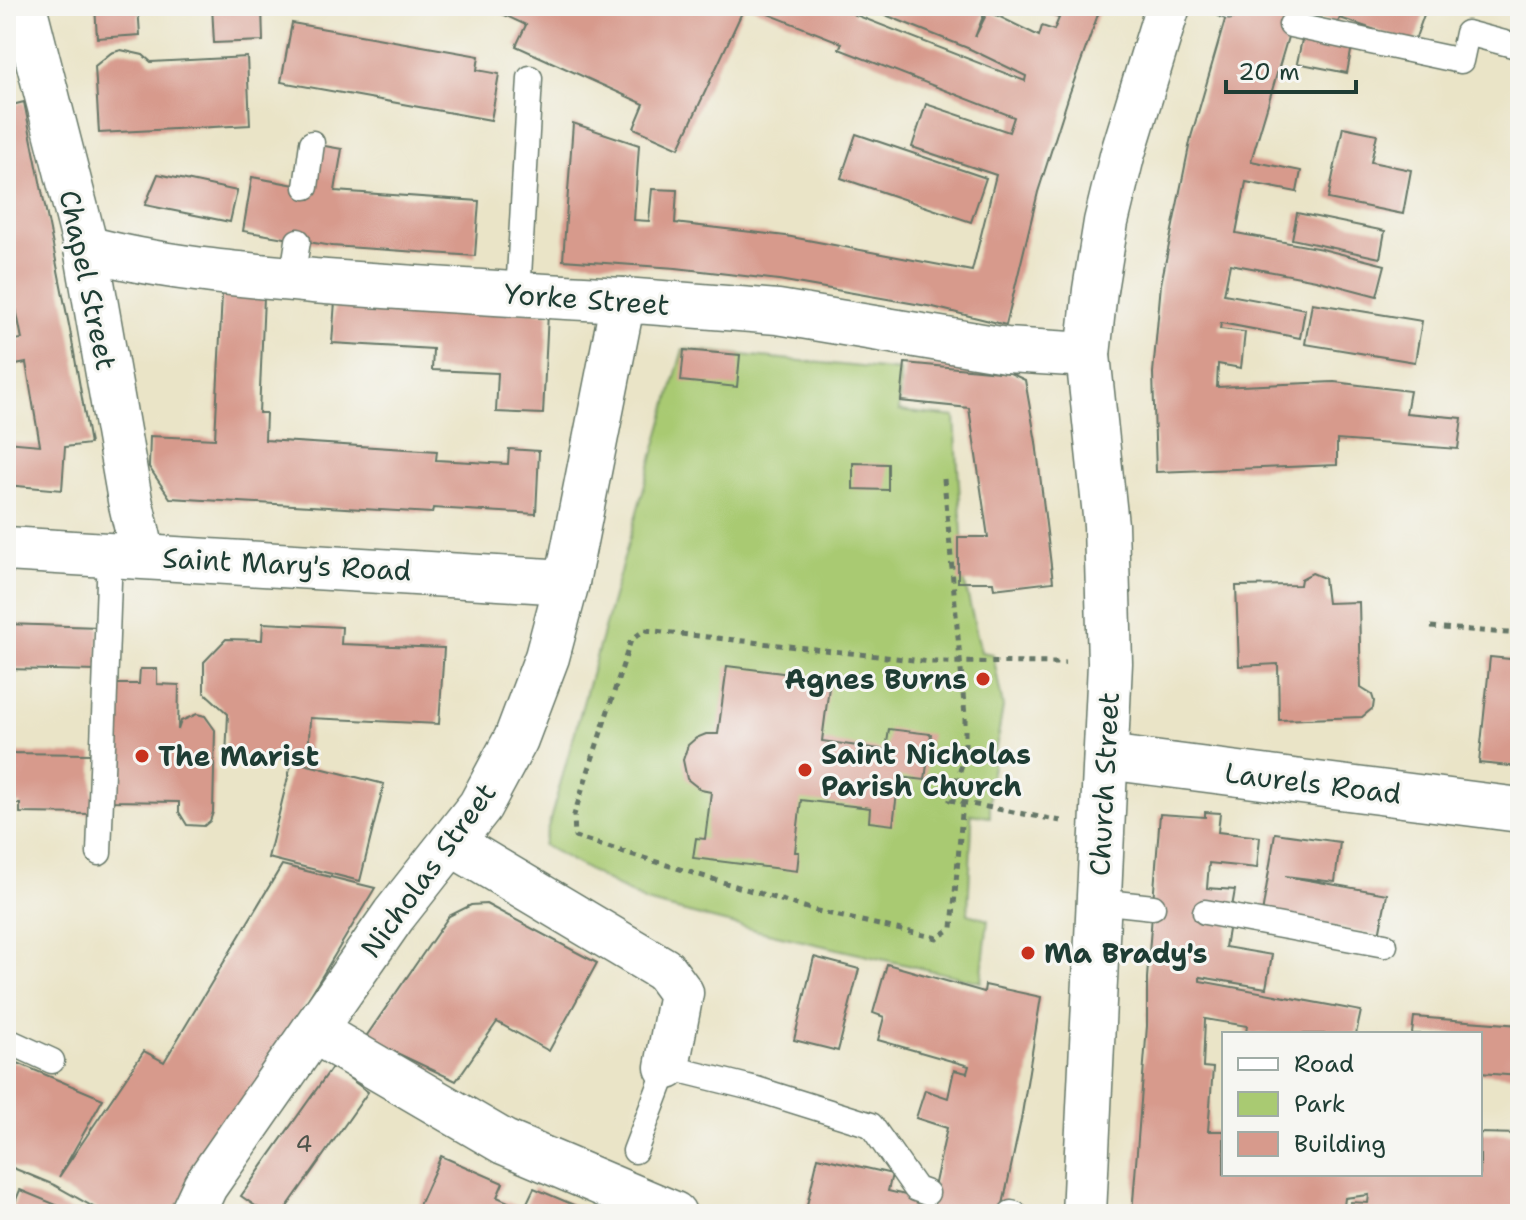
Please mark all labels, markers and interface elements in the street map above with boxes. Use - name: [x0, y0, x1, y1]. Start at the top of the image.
- scale bar: [1226, 44, 1356, 94]
- text: 20 m: [1238, 56, 1300, 88]
- street label: Chapel Street: [50, 187, 126, 373]
- street label: Yorke Street: [503, 274, 671, 324]
- street label: Saint Mary's Road: [162, 539, 412, 589]
- place label: Agnes Burns: [784, 660, 967, 698]
- marker: Agnes Burns: [974, 670, 992, 688]
- street label: Church Street: [1080, 691, 1128, 877]
- place label: Saint Nicholas Parish Church: [821, 735, 1031, 805]
- place label: The Marist: [158, 737, 319, 775]
- marker: The Marist: [133, 747, 151, 765]
- street label: Laurels Road: [1223, 753, 1403, 813]
- marker: Saint Nicholas Parish Church: [796, 761, 814, 779]
- street label: Nicholas Street: [352, 775, 504, 965]
- place label: Ma Brady's: [1044, 934, 1207, 972]
- marker: Ma Brady's: [1019, 944, 1037, 962]
- legend: [1222, 1032, 1482, 1176]
- text: Road: [1294, 1048, 1354, 1080]
- text: Park: [1294, 1088, 1346, 1120]
- house number: 4: [296, 1128, 312, 1160]
- text: Building: [1294, 1128, 1386, 1160]

